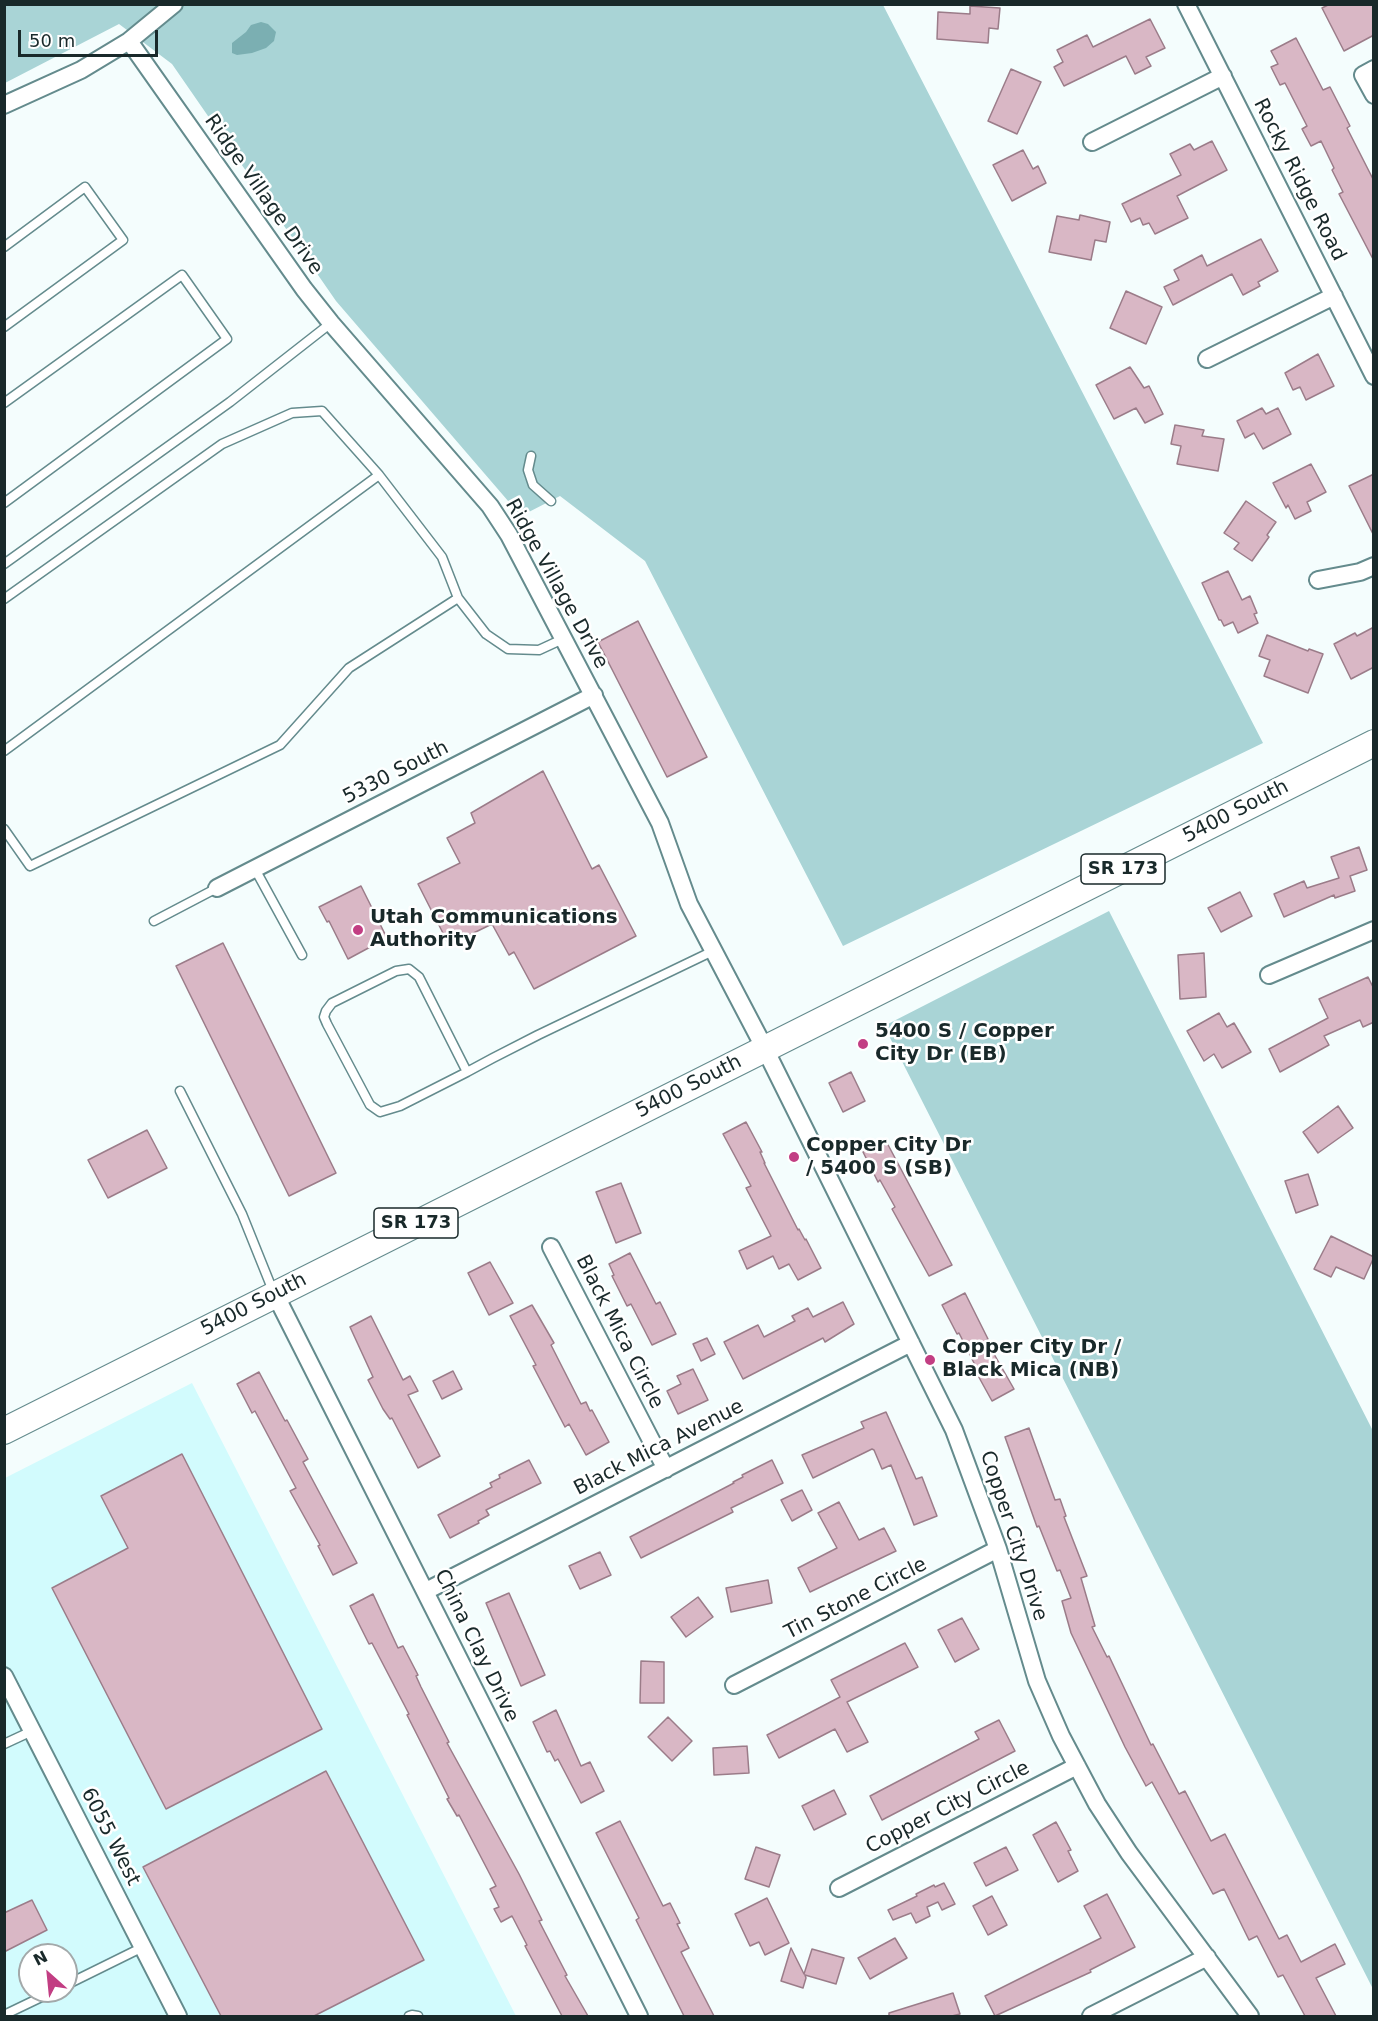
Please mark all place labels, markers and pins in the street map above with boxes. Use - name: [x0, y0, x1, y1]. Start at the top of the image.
- place label: Utah Communications Authority: [370, 906, 618, 953]
- marker: Utah Communications Authority: [351, 923, 365, 937]
- place label: 5400 S / Copper City Dr (EB): [875, 1020, 1054, 1067]
- marker: 5400 S / Copper City Dr (EB): [856, 1037, 870, 1051]
- place label: Copper City Dr / 5400 S (SB): [806, 1134, 971, 1181]
- marker: Copper City Dr / 5400 S (SB): [787, 1150, 801, 1164]
- place label: Copper City Dr / Black Mica (NB): [942, 1336, 1121, 1383]
- marker: Copper City Dr / Black Mica (NB): [923, 1353, 937, 1367]

